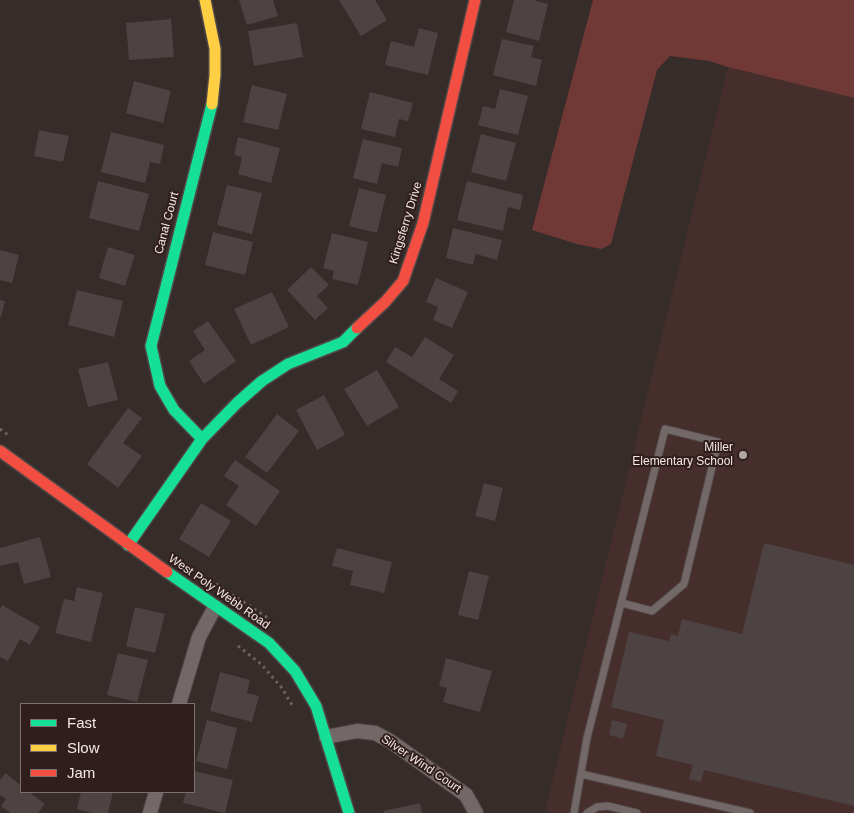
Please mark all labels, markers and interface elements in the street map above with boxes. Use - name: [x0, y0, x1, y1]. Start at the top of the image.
- street label: Kingsferry Drive: [387, 180, 425, 266]
- street label: Canal Court: [152, 190, 182, 256]
- place label: Miller Elementary School: [632, 441, 733, 469]
- marker: Miller Elementary School: [737, 449, 749, 461]
- street label: West Poly Webb Road: [166, 552, 272, 632]
- legend: [20, 703, 195, 793]
- text: Fast: [67, 714, 96, 731]
- street label: Silver Wind Court: [378, 732, 464, 796]
- text: Slow: [67, 739, 100, 756]
- text: Jam: [67, 764, 95, 781]

